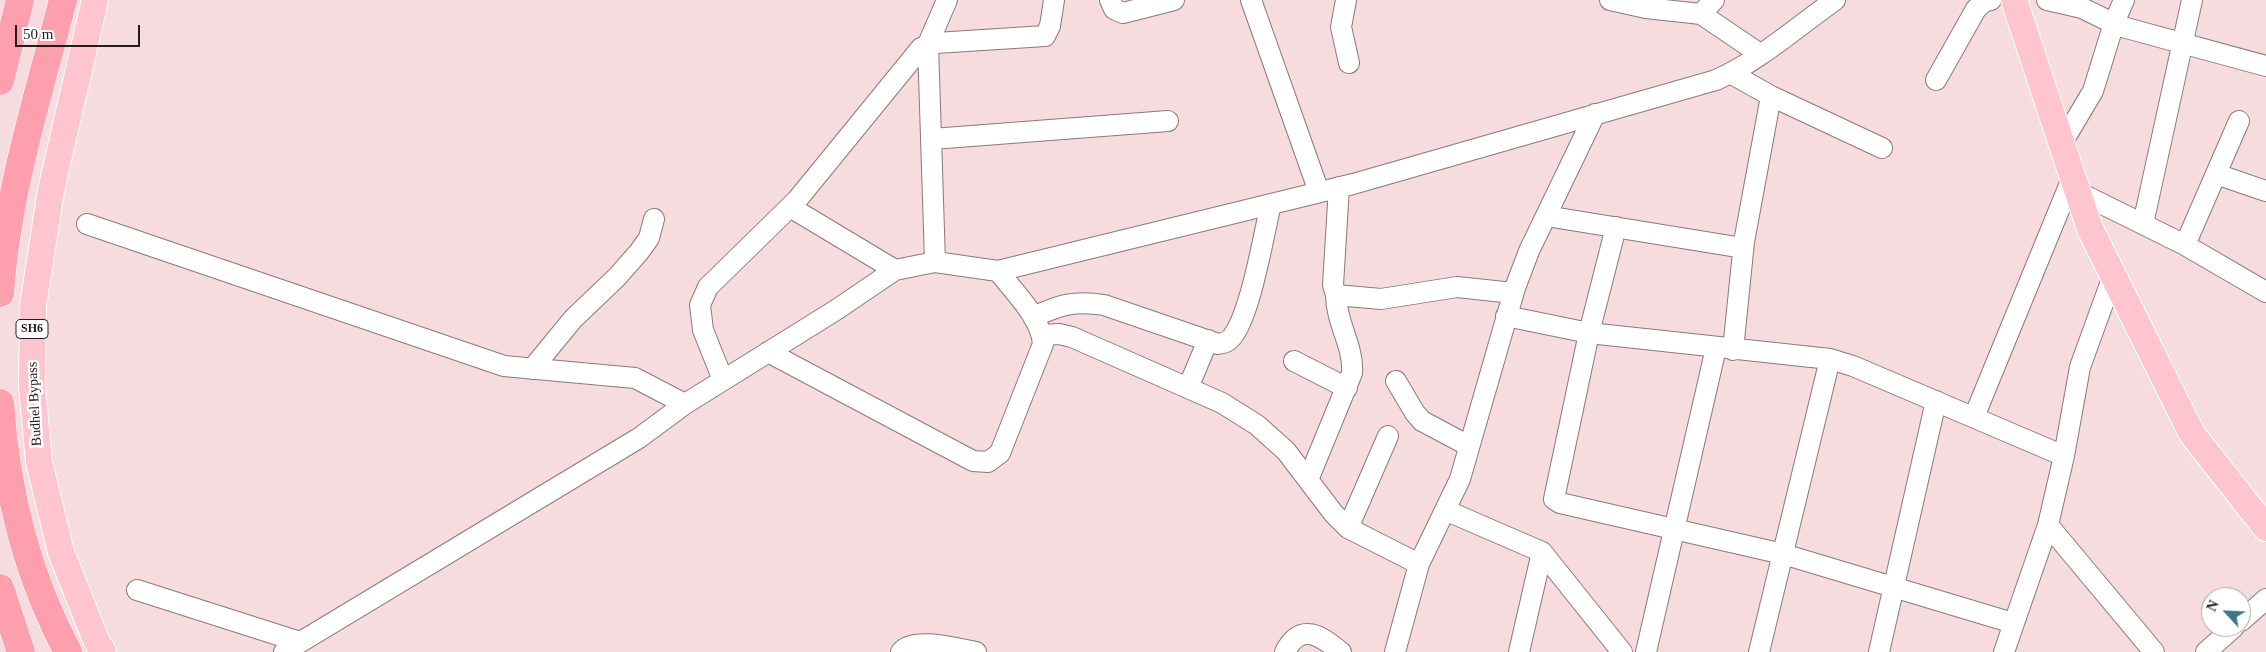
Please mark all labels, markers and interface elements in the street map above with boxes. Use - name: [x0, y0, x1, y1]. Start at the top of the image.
- scale bar: [18, 15, 142, 47]
- text: 50 m: [23, 26, 53, 42]
- road number: SH6: [16, 320, 48, 338]
- street label: Budhel Bypass: [24, 361, 46, 447]
- north arrow: [2201, 587, 2251, 637]
- text: N: [2204, 598, 2222, 614]

